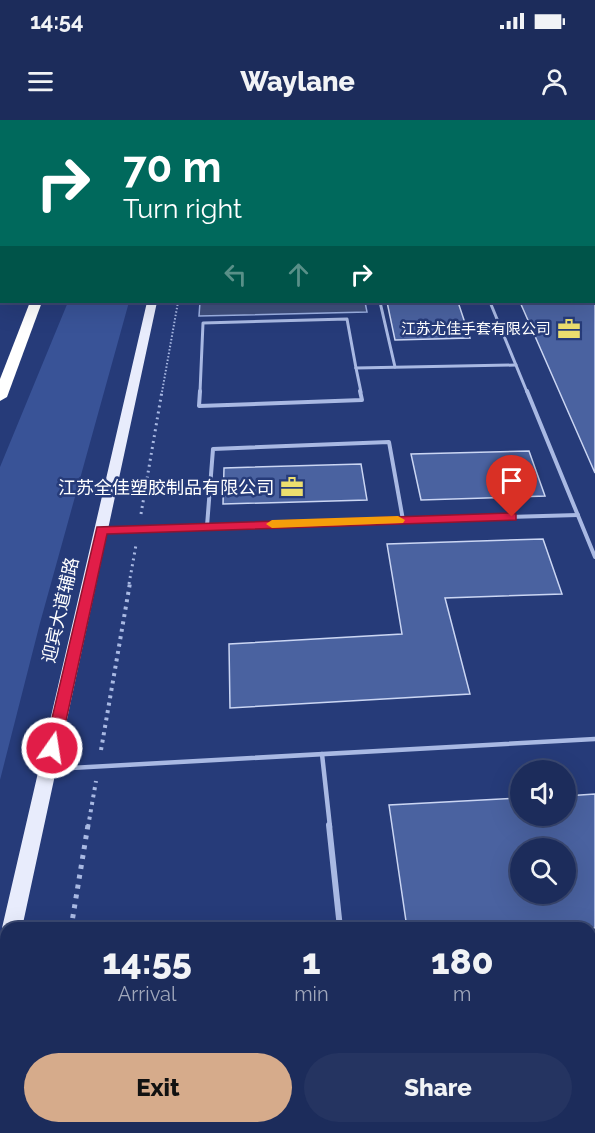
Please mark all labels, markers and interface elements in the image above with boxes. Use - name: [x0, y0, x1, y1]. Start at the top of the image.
- text: 14:54: [30, 8, 84, 34]
- icon: menu: [24, 65, 57, 98]
- icon: person: [538, 65, 571, 98]
- text: Waylane: [240, 66, 355, 97]
- text: 70 m: [123, 143, 222, 192]
- icon: right: [24, 144, 102, 222]
- text: Turn right: [123, 193, 242, 224]
- icon: left: [219, 258, 252, 291]
- icon: ahead: [282, 258, 315, 291]
- icon: right: [345, 258, 378, 291]
- office icon: 江苏尤佳手套有限公司: [556, 316, 582, 342]
- place label: 江苏尤佳手套有限公司: [401, 320, 551, 338]
- pin: [486, 455, 537, 517]
- icon: arrive: [495, 464, 528, 497]
- office icon: 江苏全佳塑胶制品有限公司: [279, 474, 305, 500]
- place label: 江苏全佳塑胶制品有限公司: [58, 477, 274, 498]
- street label: 迎宾大道辅路: [38, 555, 82, 665]
- position arrow: [20, 716, 84, 780]
- map controls: [510, 760, 576, 904]
- button: sound: [510, 760, 576, 826]
- button: search: [510, 838, 576, 904]
- text: 14:55: [102, 940, 192, 982]
- text: 1: [302, 940, 321, 982]
- text: 180: [431, 940, 494, 982]
- text: Arrival: [118, 982, 176, 1006]
- text: min: [294, 982, 329, 1006]
- text: m: [453, 982, 471, 1006]
- button: Exit: [24, 1053, 292, 1122]
- button: Share: [304, 1053, 572, 1122]

